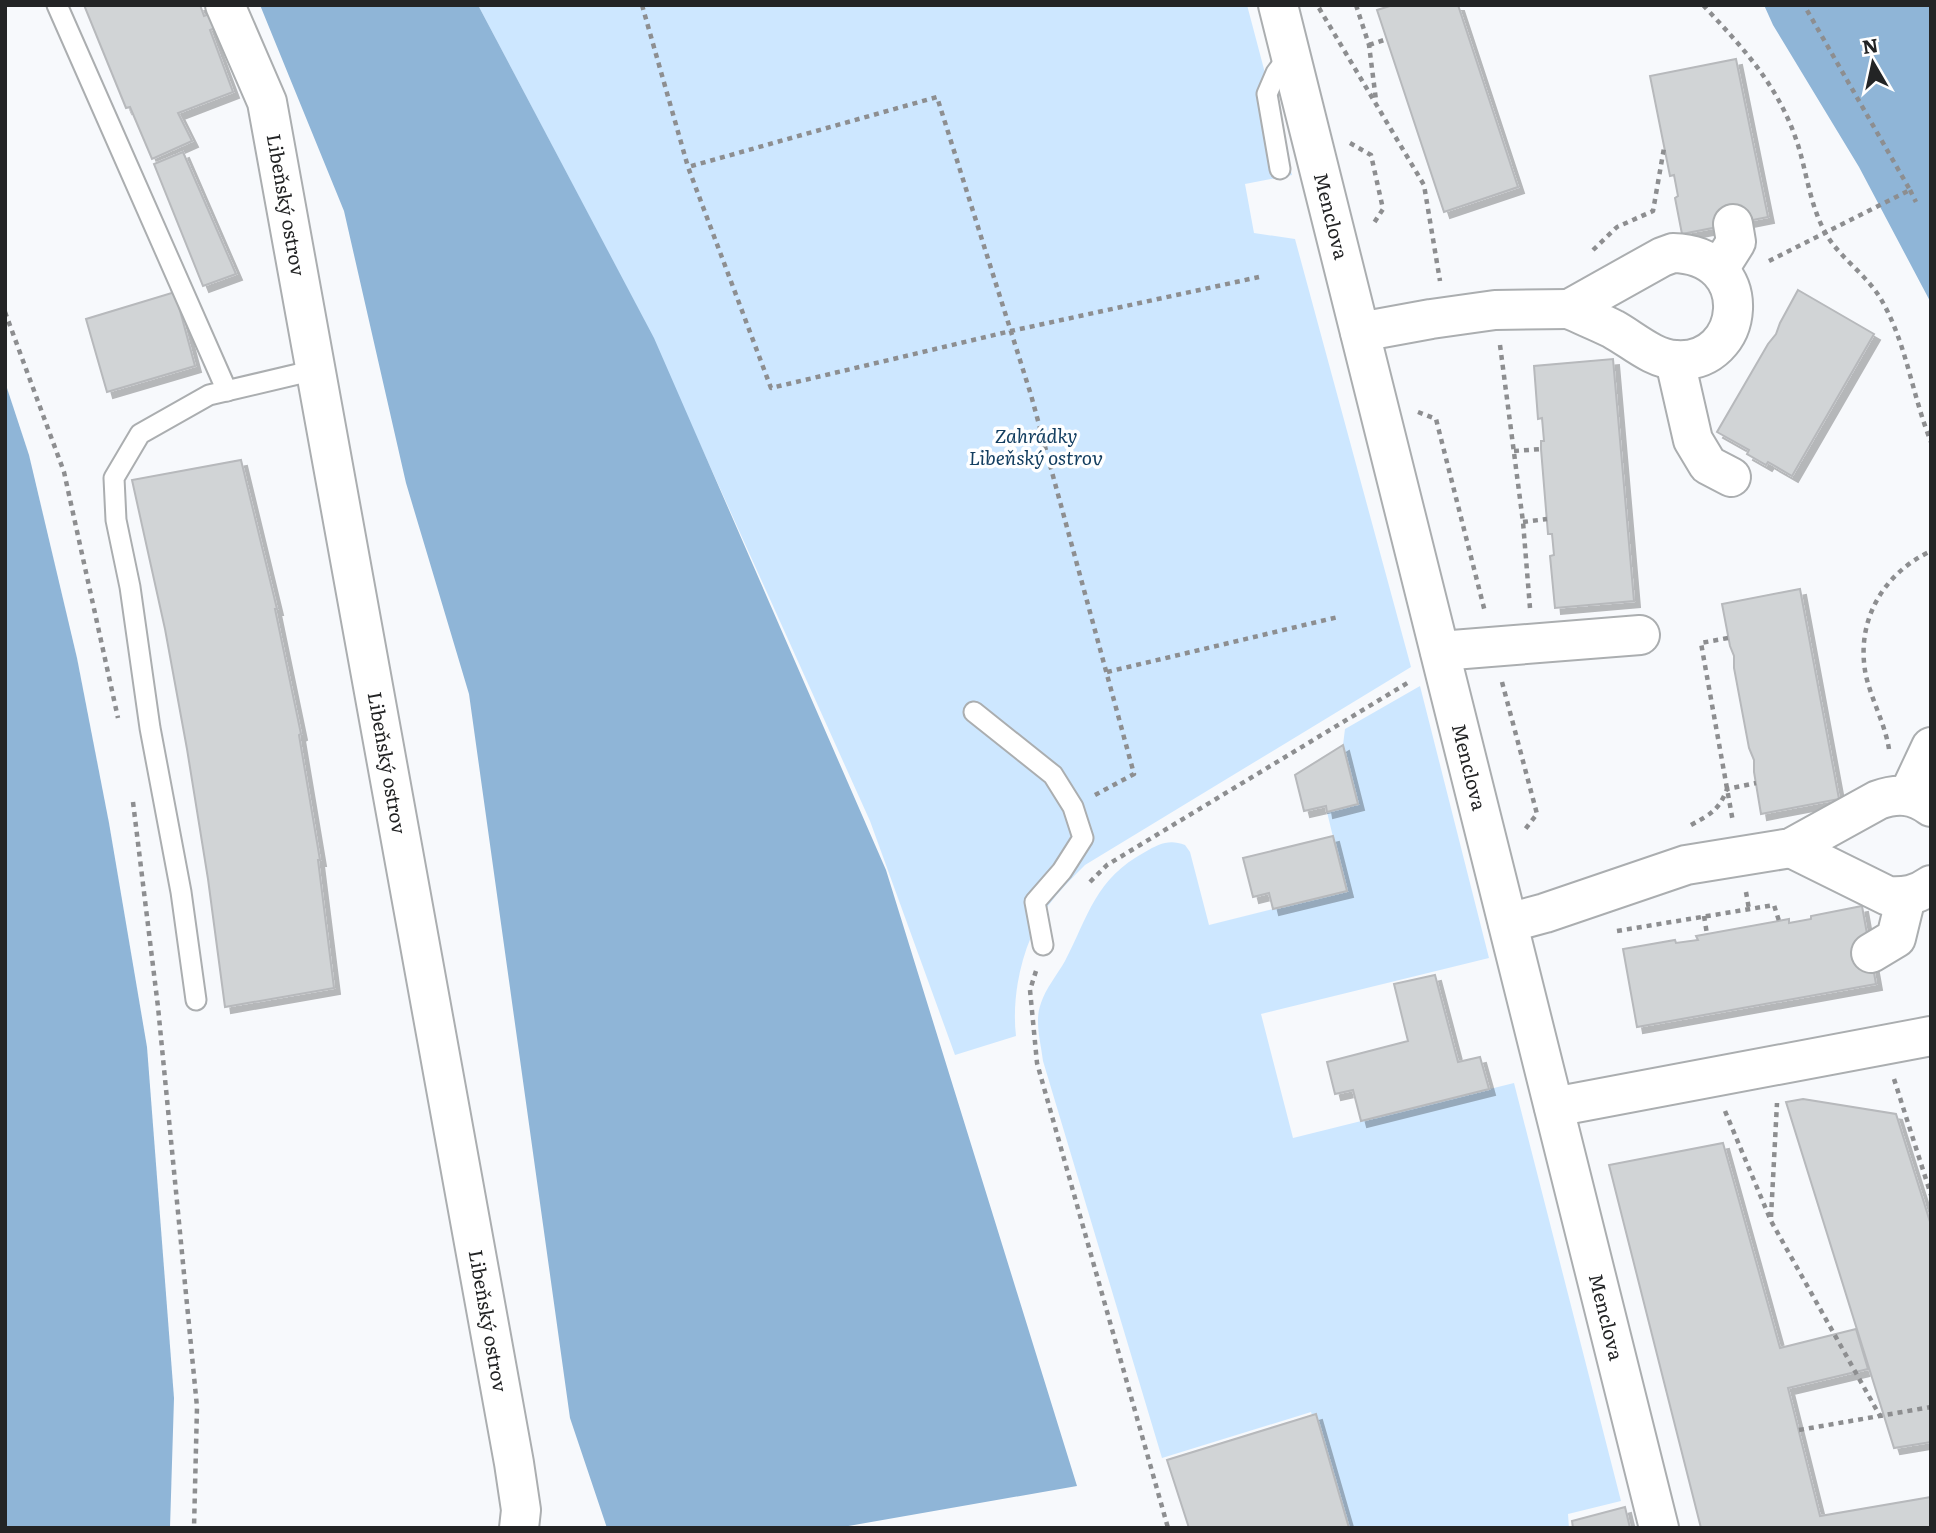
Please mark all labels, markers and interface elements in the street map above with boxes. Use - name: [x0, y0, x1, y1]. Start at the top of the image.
- north arrow: [1838, 28, 1908, 98]
- text: N: [1860, 30, 1880, 60]
- street label: Libeňský ostrov: [261, 132, 313, 279]
- street label: Menclova: [1308, 169, 1356, 263]
- park label: Zahrádky Libeňský ostrov: [969, 421, 1103, 471]
- street label: Libeňský ostrov: [362, 690, 414, 837]
- street label: Menclova: [1446, 720, 1494, 814]
- street label: Libeňský ostrov: [463, 1248, 515, 1395]
- street label: Menclova: [1583, 1270, 1631, 1364]

